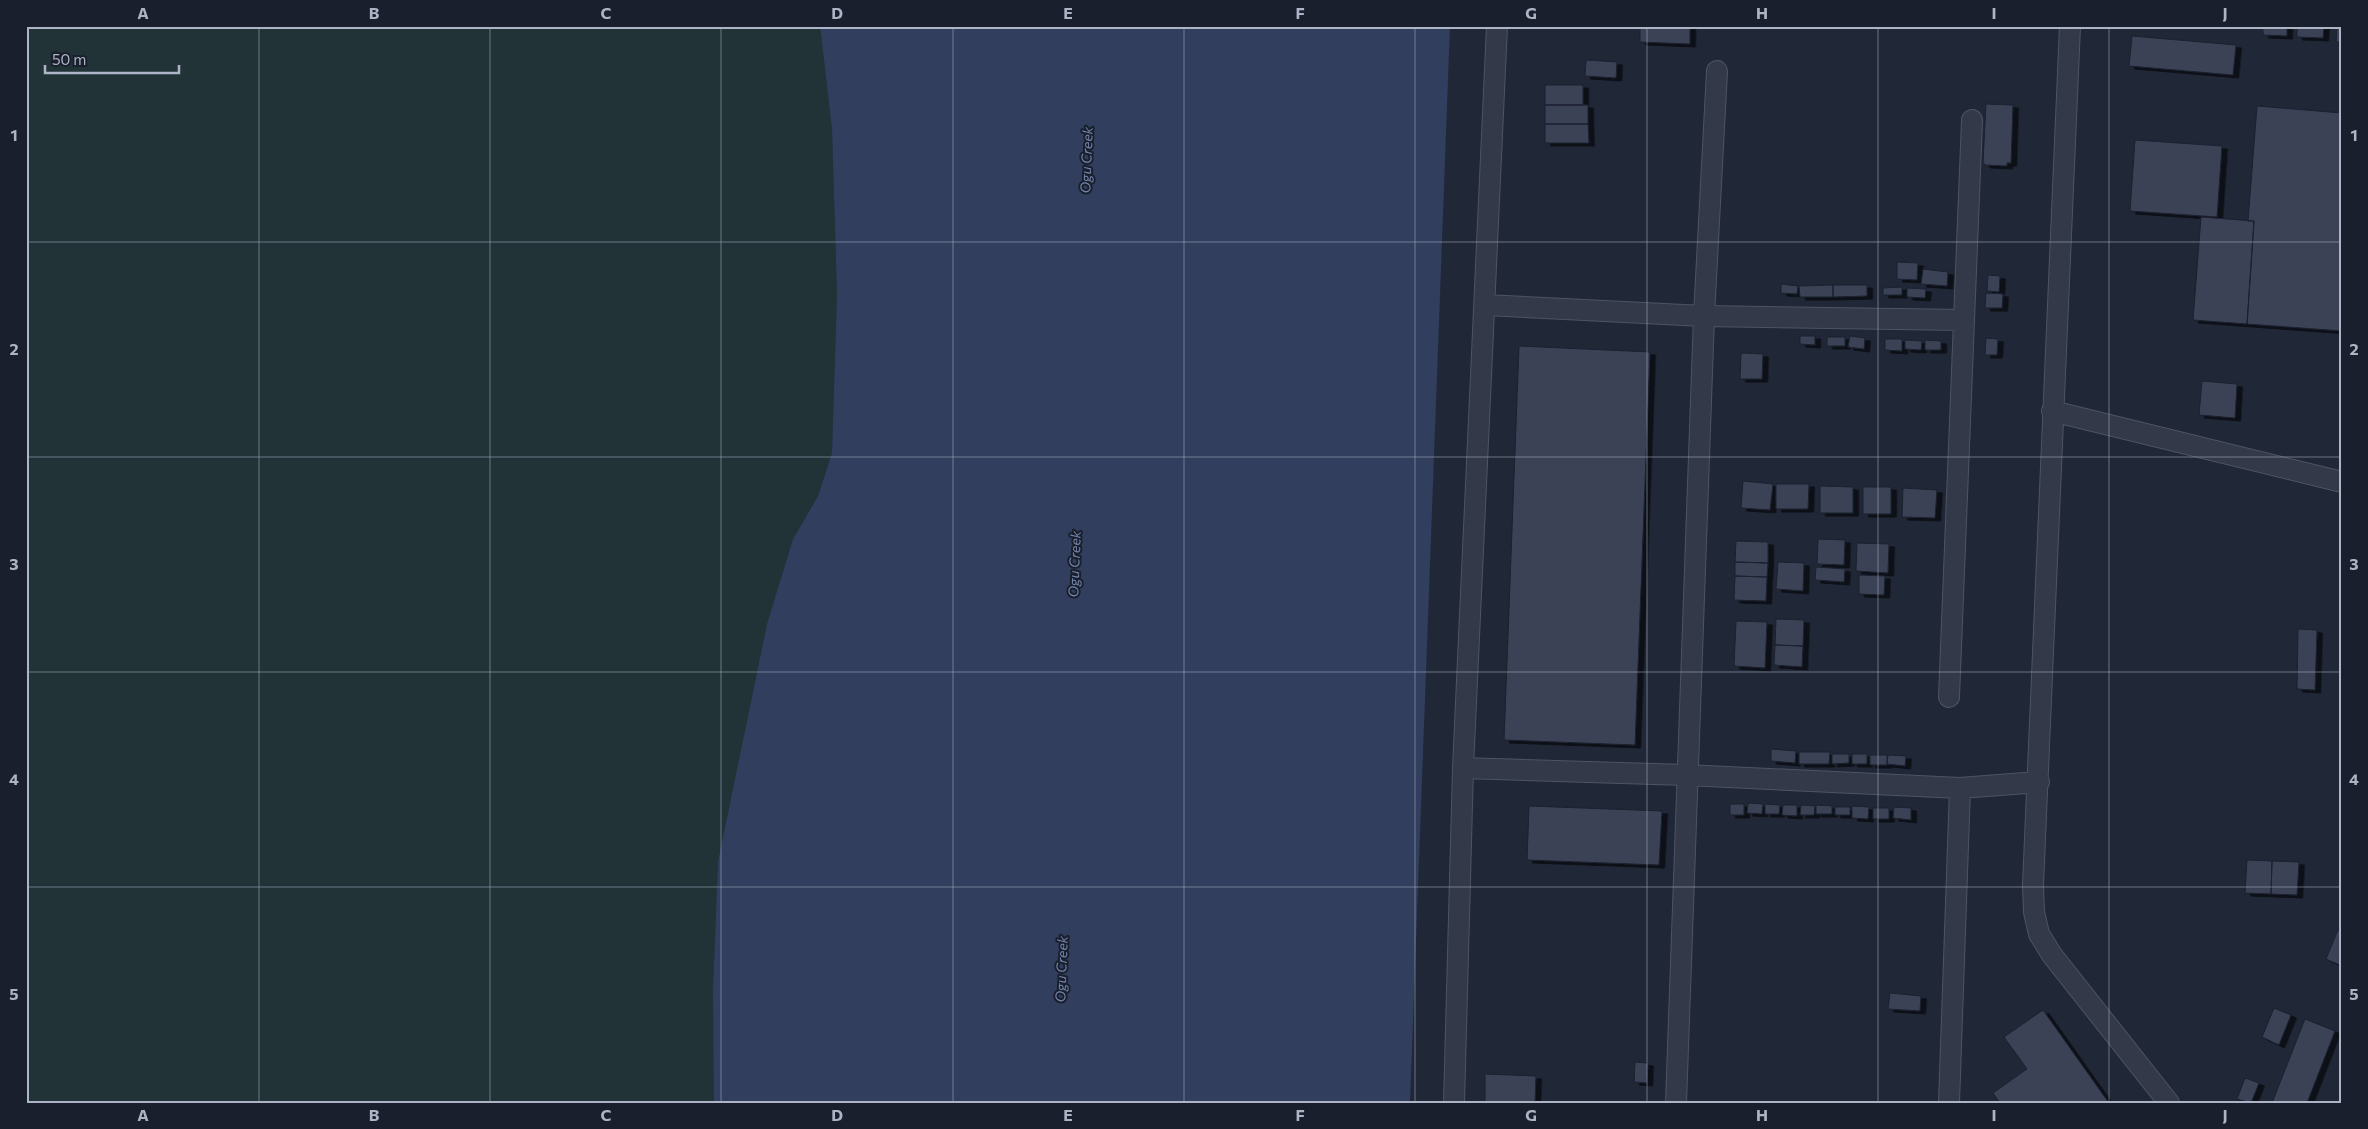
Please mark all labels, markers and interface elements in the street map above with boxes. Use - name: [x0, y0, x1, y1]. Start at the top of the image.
- text: A: [137, 3, 149, 22]
- text: B: [369, 3, 380, 22]
- text: C: [601, 3, 612, 22]
- text: D: [831, 3, 843, 22]
- text: E: [1063, 3, 1073, 22]
- text: F: [1295, 3, 1305, 22]
- text: G: [1525, 3, 1537, 22]
- text: H: [1756, 3, 1768, 22]
- text: I: [1991, 3, 1997, 22]
- text: J: [2222, 3, 2228, 22]
- scale bar: [45, 42, 179, 74]
- text: 50 m: [52, 50, 86, 68]
- text: 1: [10, 125, 18, 144]
- text: 1: [2350, 125, 2358, 144]
- water label: Ogu Creek: [1076, 126, 1096, 194]
- text: 2: [9, 339, 19, 358]
- text: 2: [2349, 339, 2359, 358]
- water label: Ogu Creek: [1064, 530, 1084, 598]
- text: 3: [9, 554, 19, 573]
- text: 3: [2349, 554, 2359, 573]
- text: 4: [9, 769, 19, 788]
- text: 4: [2349, 769, 2359, 788]
- water label: Ogu Creek: [1051, 935, 1071, 1003]
- text: 5: [9, 984, 19, 1003]
- text: 5: [2349, 984, 2359, 1003]
- text: A: [137, 1105, 149, 1124]
- text: B: [369, 1105, 380, 1124]
- text: C: [601, 1105, 612, 1124]
- text: D: [831, 1105, 843, 1124]
- text: E: [1063, 1105, 1073, 1124]
- text: F: [1295, 1105, 1305, 1124]
- text: G: [1525, 1105, 1537, 1124]
- text: H: [1756, 1105, 1768, 1124]
- text: I: [1991, 1105, 1997, 1124]
- text: J: [2222, 1105, 2228, 1124]

